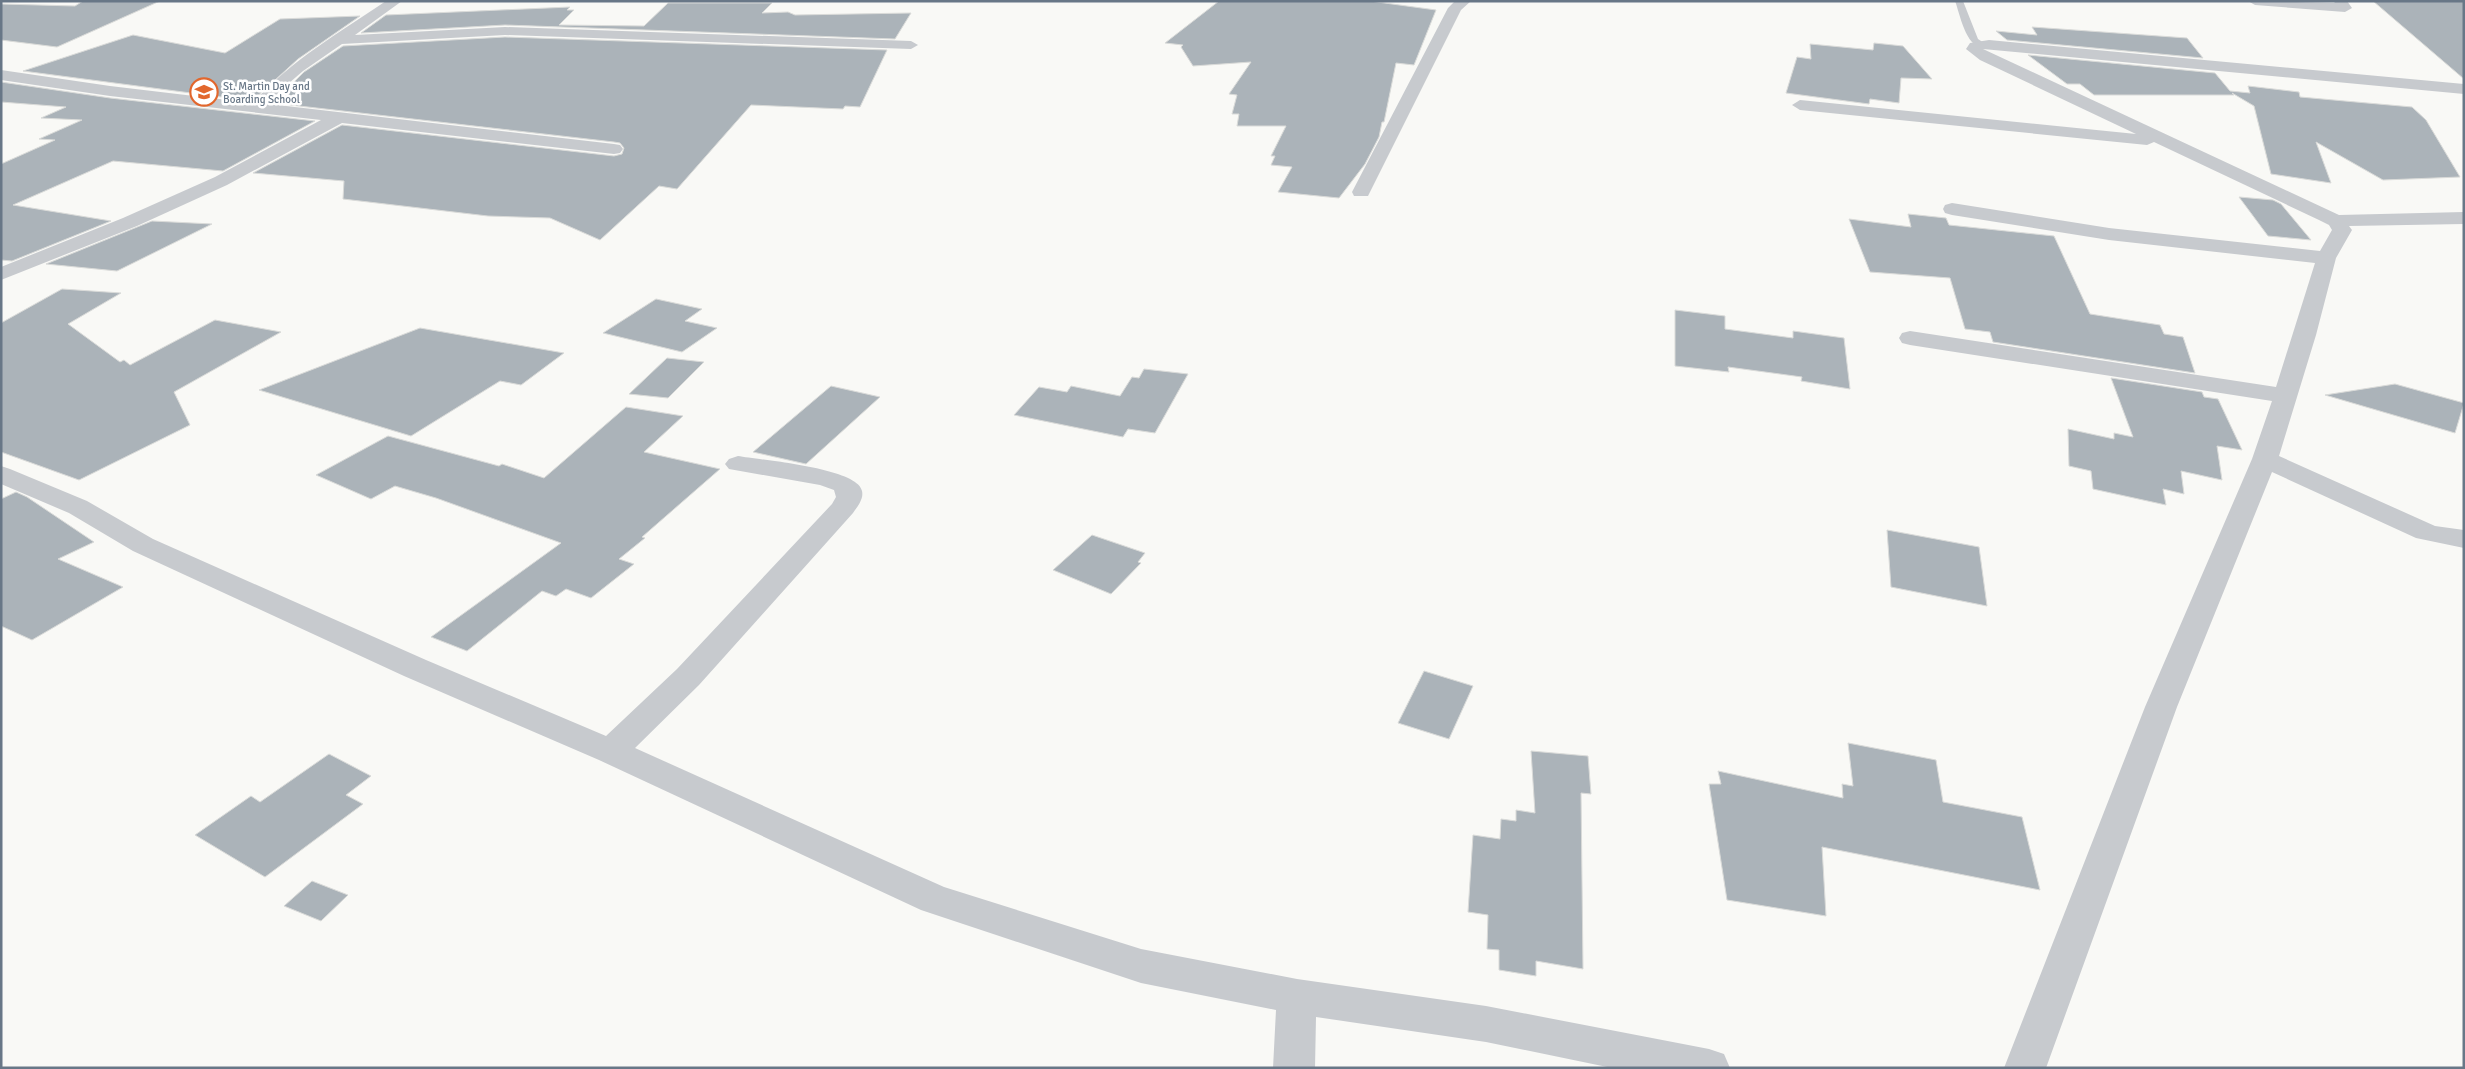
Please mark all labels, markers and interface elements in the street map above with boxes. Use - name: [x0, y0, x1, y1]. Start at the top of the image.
- school or university icon: St. Martin Day and Boarding School: [189, 77, 219, 107]
- place label: St. Martin Day and Boarding School: [223, 80, 310, 106]

